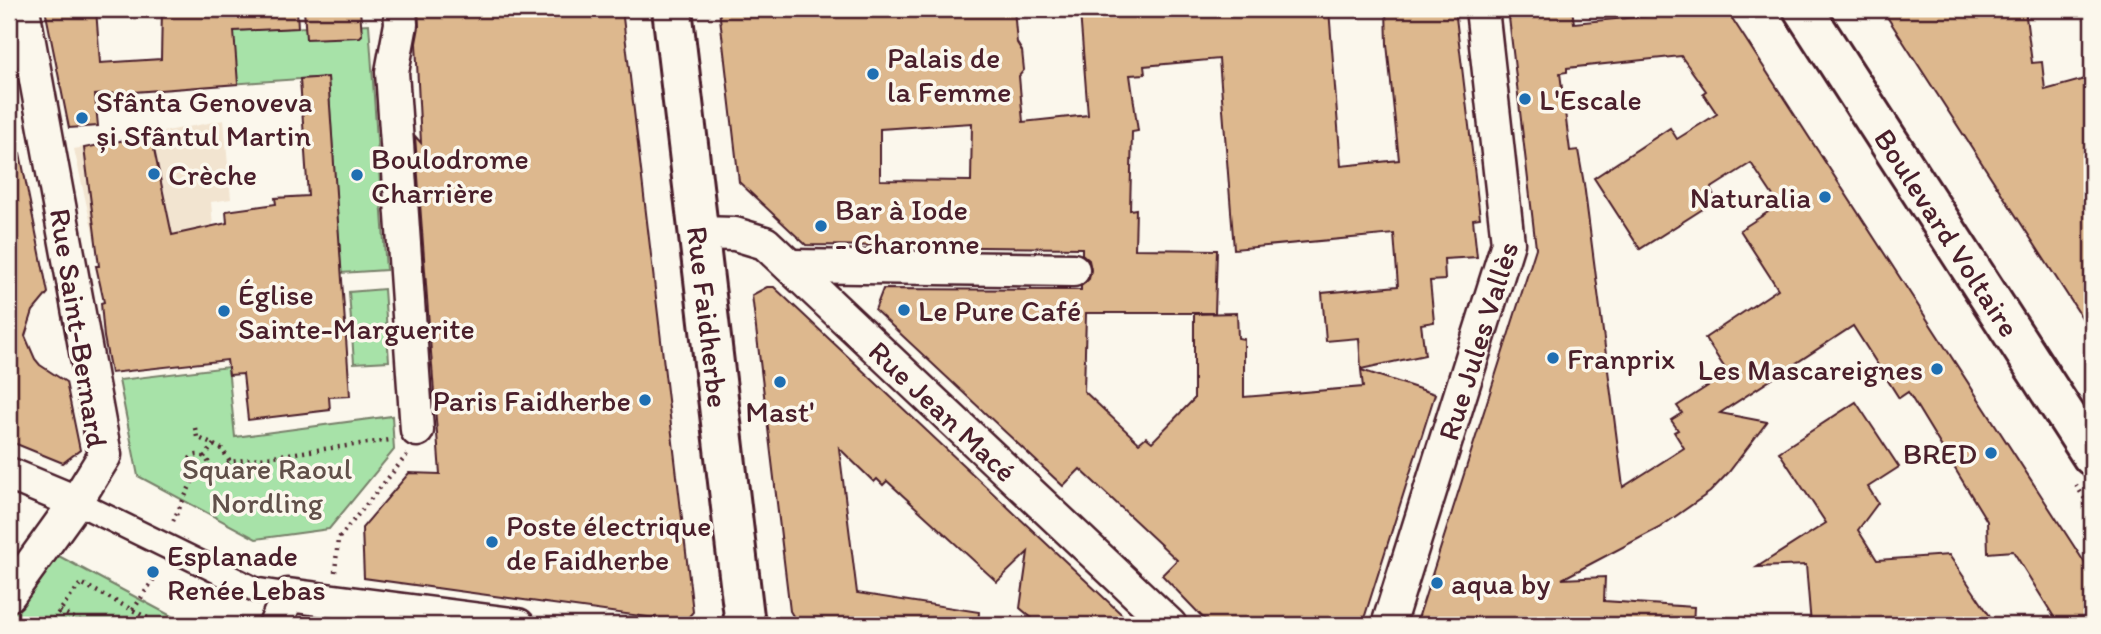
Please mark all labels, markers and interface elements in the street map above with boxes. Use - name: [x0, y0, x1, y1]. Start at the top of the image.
- place label: Palais de la Femme: [887, 39, 1011, 110]
- marker: Palais de la Femme: [865, 66, 881, 82]
- place label: L'Escale: [1539, 81, 1642, 118]
- place label: Sfânta Genoveva și Sfântul Martin: [96, 83, 313, 154]
- marker: L'Escale: [1517, 91, 1533, 107]
- marker: Sfânta Genoveva și Sfântul Martin: [74, 110, 90, 126]
- street label: Boulevard Voltaire: [1866, 121, 2028, 344]
- place label: Boulodrome Charrière: [371, 140, 529, 211]
- place label: Crèche: [168, 156, 257, 193]
- marker: Crèche: [146, 166, 162, 182]
- marker: Boulodrome Charrière: [349, 167, 365, 183]
- place label: Naturalia: [1690, 179, 1811, 216]
- marker: Naturalia: [1817, 189, 1833, 205]
- place label: Bar à Iode - Charonne: [835, 191, 980, 262]
- street label: Rue Saint-Bernard: [42, 206, 116, 450]
- marker: Bar à Iode - Charonne: [813, 218, 829, 234]
- street label: Rue Faidherbe: [679, 224, 738, 410]
- street label: Rue Jules Vallès: [1429, 237, 1526, 445]
- place label: Église Sainte-Marguerite: [238, 276, 475, 347]
- place label: Le Pure Café: [918, 292, 1081, 329]
- marker: Le Pure Café: [896, 302, 912, 318]
- marker: Église Sainte-Marguerite: [216, 303, 232, 319]
- street label: Rue Jean Macé: [861, 332, 1025, 489]
- place label: Franprix: [1567, 340, 1675, 377]
- marker: Franprix: [1545, 350, 1561, 366]
- place label: Les Mascareignes: [1698, 351, 1923, 388]
- marker: Les Mascareignes: [1929, 361, 1945, 377]
- marker: Mast': [772, 374, 788, 390]
- place label: Paris Faidherbe: [433, 382, 631, 419]
- marker: Paris Faidherbe: [637, 392, 653, 408]
- place label: Mast': [745, 393, 815, 430]
- place label: BRED: [1903, 435, 1977, 472]
- marker: BRED: [1983, 445, 1999, 461]
- park label: Square Raoul Nordling: [182, 450, 353, 521]
- place label: Poste électrique de Faidherbe: [506, 507, 712, 578]
- marker: Poste électrique de Faidherbe: [484, 534, 500, 550]
- place label: Esplanade Renée Lebas: [167, 537, 326, 608]
- marker: Esplanade Renée Lebas: [145, 564, 161, 580]
- place label: aqua by: [1451, 565, 1550, 602]
- marker: aqua by: [1429, 575, 1445, 591]

